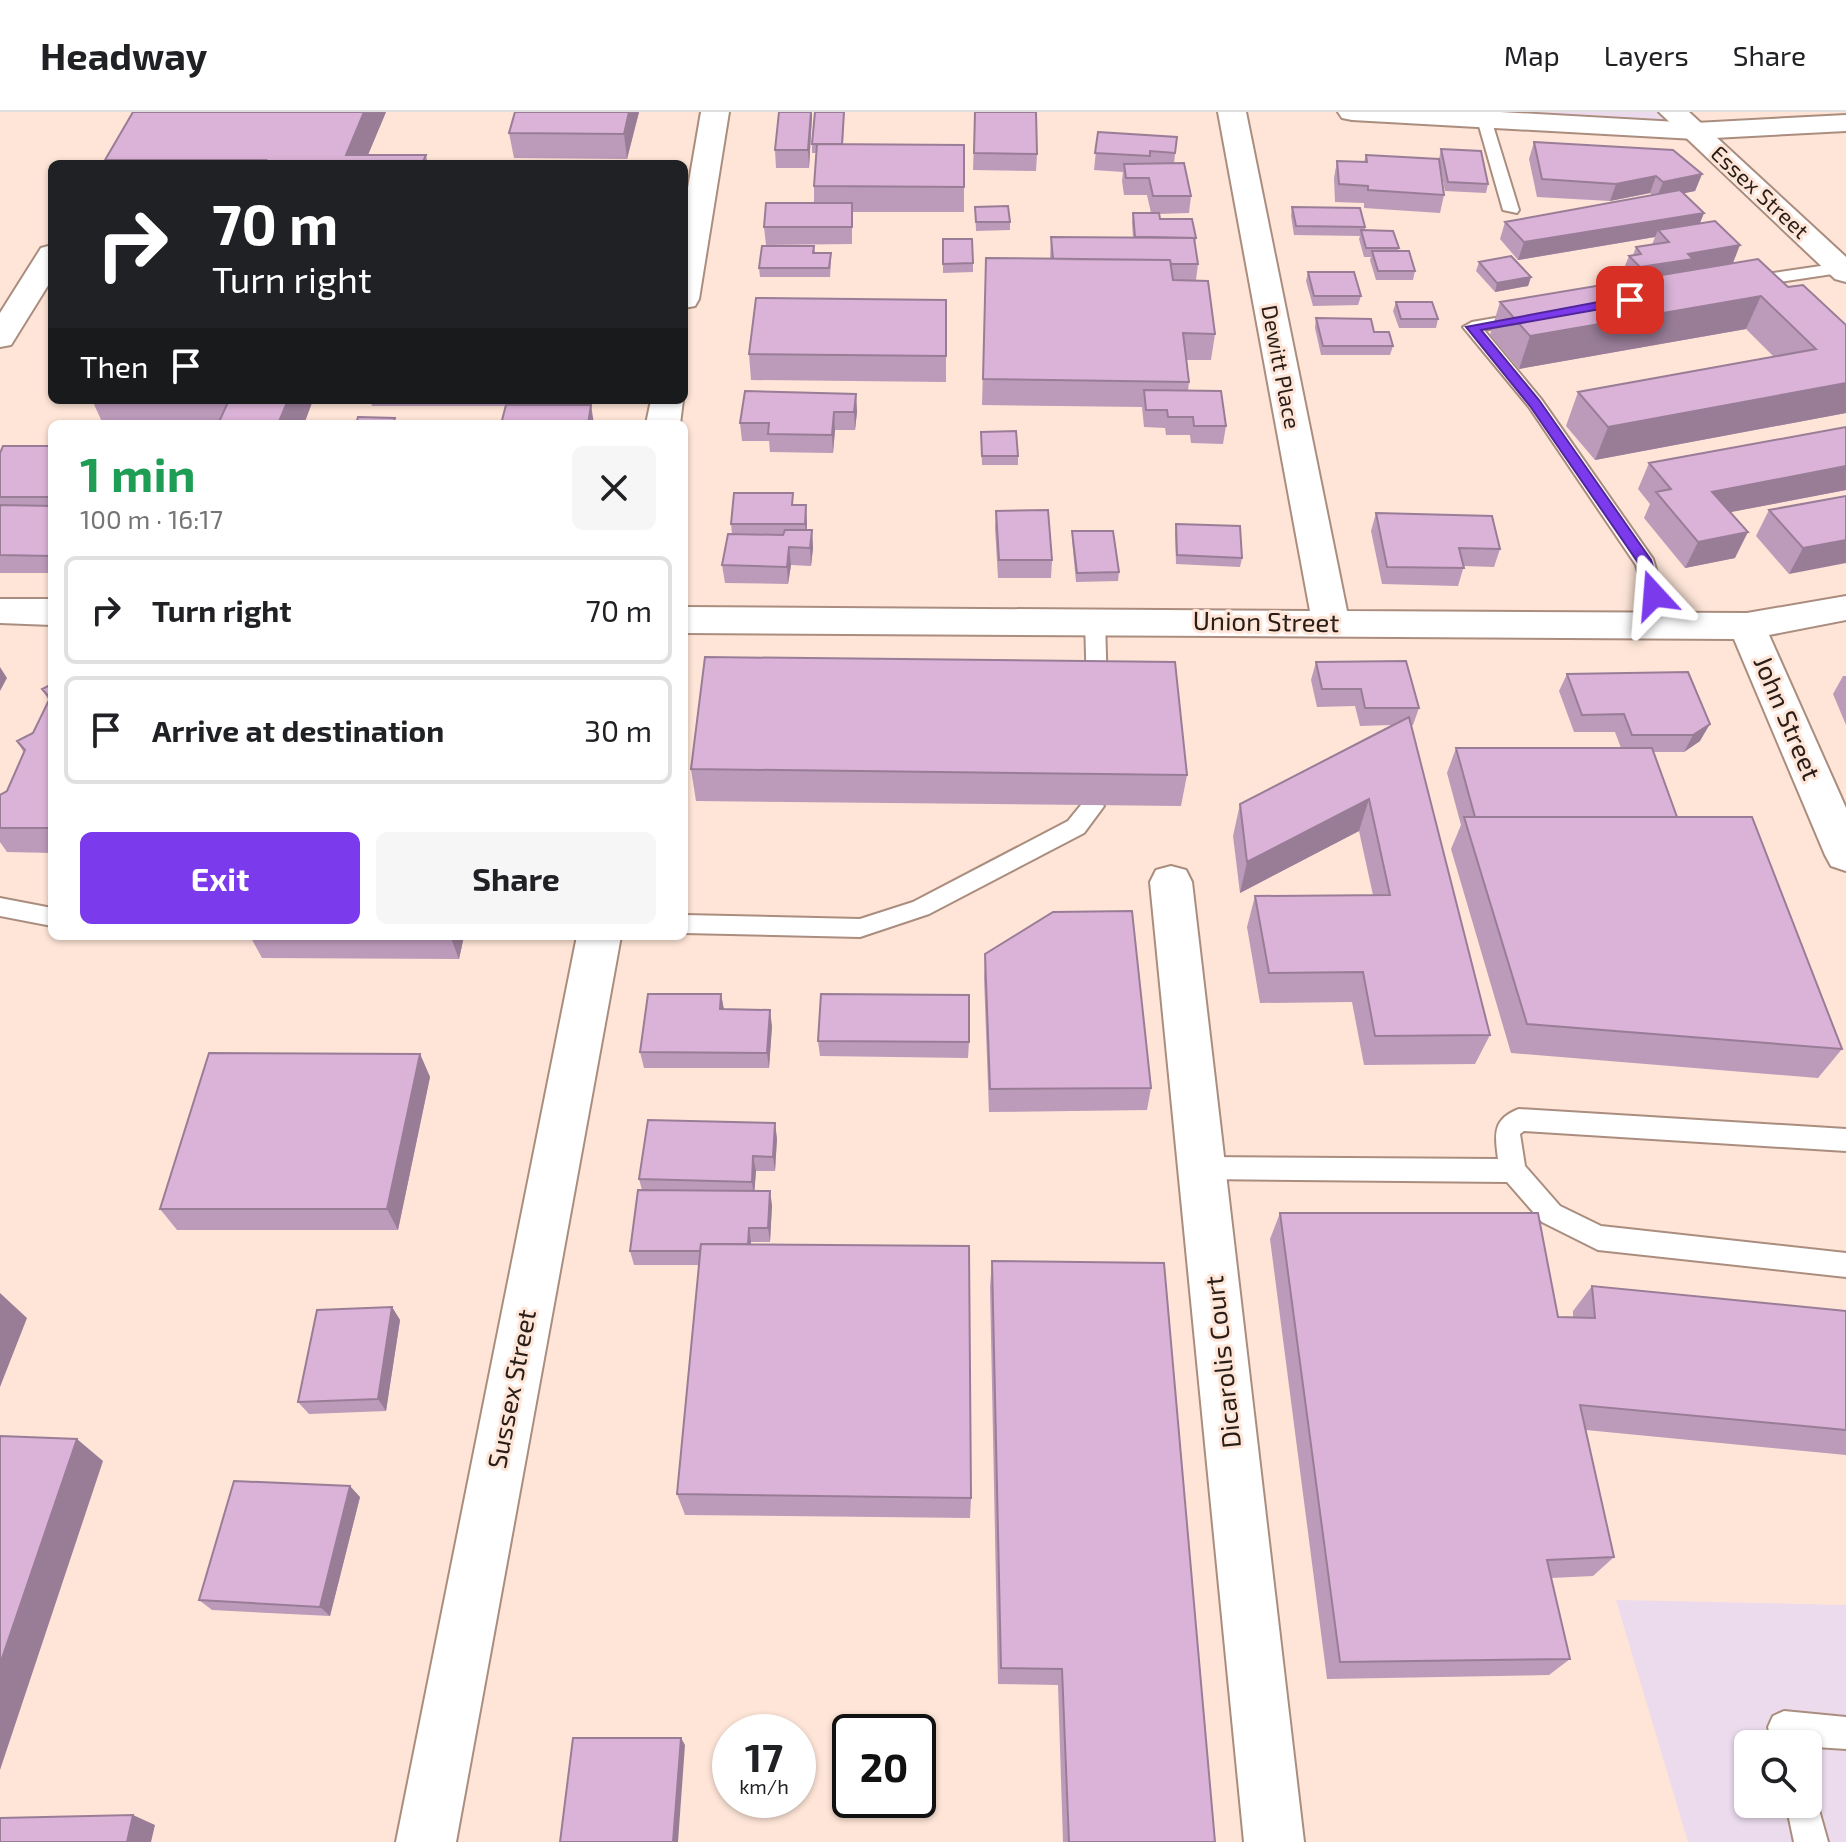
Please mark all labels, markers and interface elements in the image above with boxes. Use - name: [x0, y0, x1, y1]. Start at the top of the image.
- text: Headway: [40, 32, 207, 78]
- text: Map: [1504, 38, 1560, 72]
- text: Layers: [1604, 38, 1689, 72]
- text: Share: [1733, 38, 1806, 72]
- street label: Essex Street: [1706, 139, 1815, 243]
- text: 70 m: [212, 189, 338, 256]
- icon: right: [80, 192, 184, 296]
- text: Turn right: [212, 257, 372, 300]
- pin: [1596, 266, 1664, 334]
- icon: arrive: [1608, 278, 1652, 322]
- street label: Dewitt Place: [1257, 303, 1307, 431]
- icon: arrive: [164, 344, 208, 388]
- text: Then: [80, 348, 148, 384]
- text: 1 min: [80, 444, 196, 502]
- button: close: [572, 446, 656, 530]
- text: 100 m · 16:17: [80, 503, 223, 534]
- position arrow: [1612, 553, 1696, 637]
- icon: right: [84, 588, 128, 632]
- text: Turn right: [152, 592, 292, 628]
- text: 70 m: [586, 592, 652, 628]
- street label: Union Street: [1192, 604, 1340, 637]
- street label: John Street: [1748, 651, 1828, 784]
- icon: arrive: [84, 708, 128, 752]
- text: Arrive at destination: [152, 712, 444, 748]
- text: 30 m: [584, 712, 652, 748]
- button: Exit: [80, 832, 360, 924]
- button: Share: [376, 832, 656, 924]
- street label: Dicarolis Court: [1197, 1274, 1246, 1450]
- street label: Sussex Street: [480, 1306, 541, 1471]
- speed limit sign: 20: [832, 1714, 936, 1818]
- map controls: [1734, 1730, 1822, 1818]
- button: search: [1734, 1730, 1822, 1818]
- text: 17: [745, 1732, 783, 1780]
- text: km/h: [739, 1774, 789, 1798]

